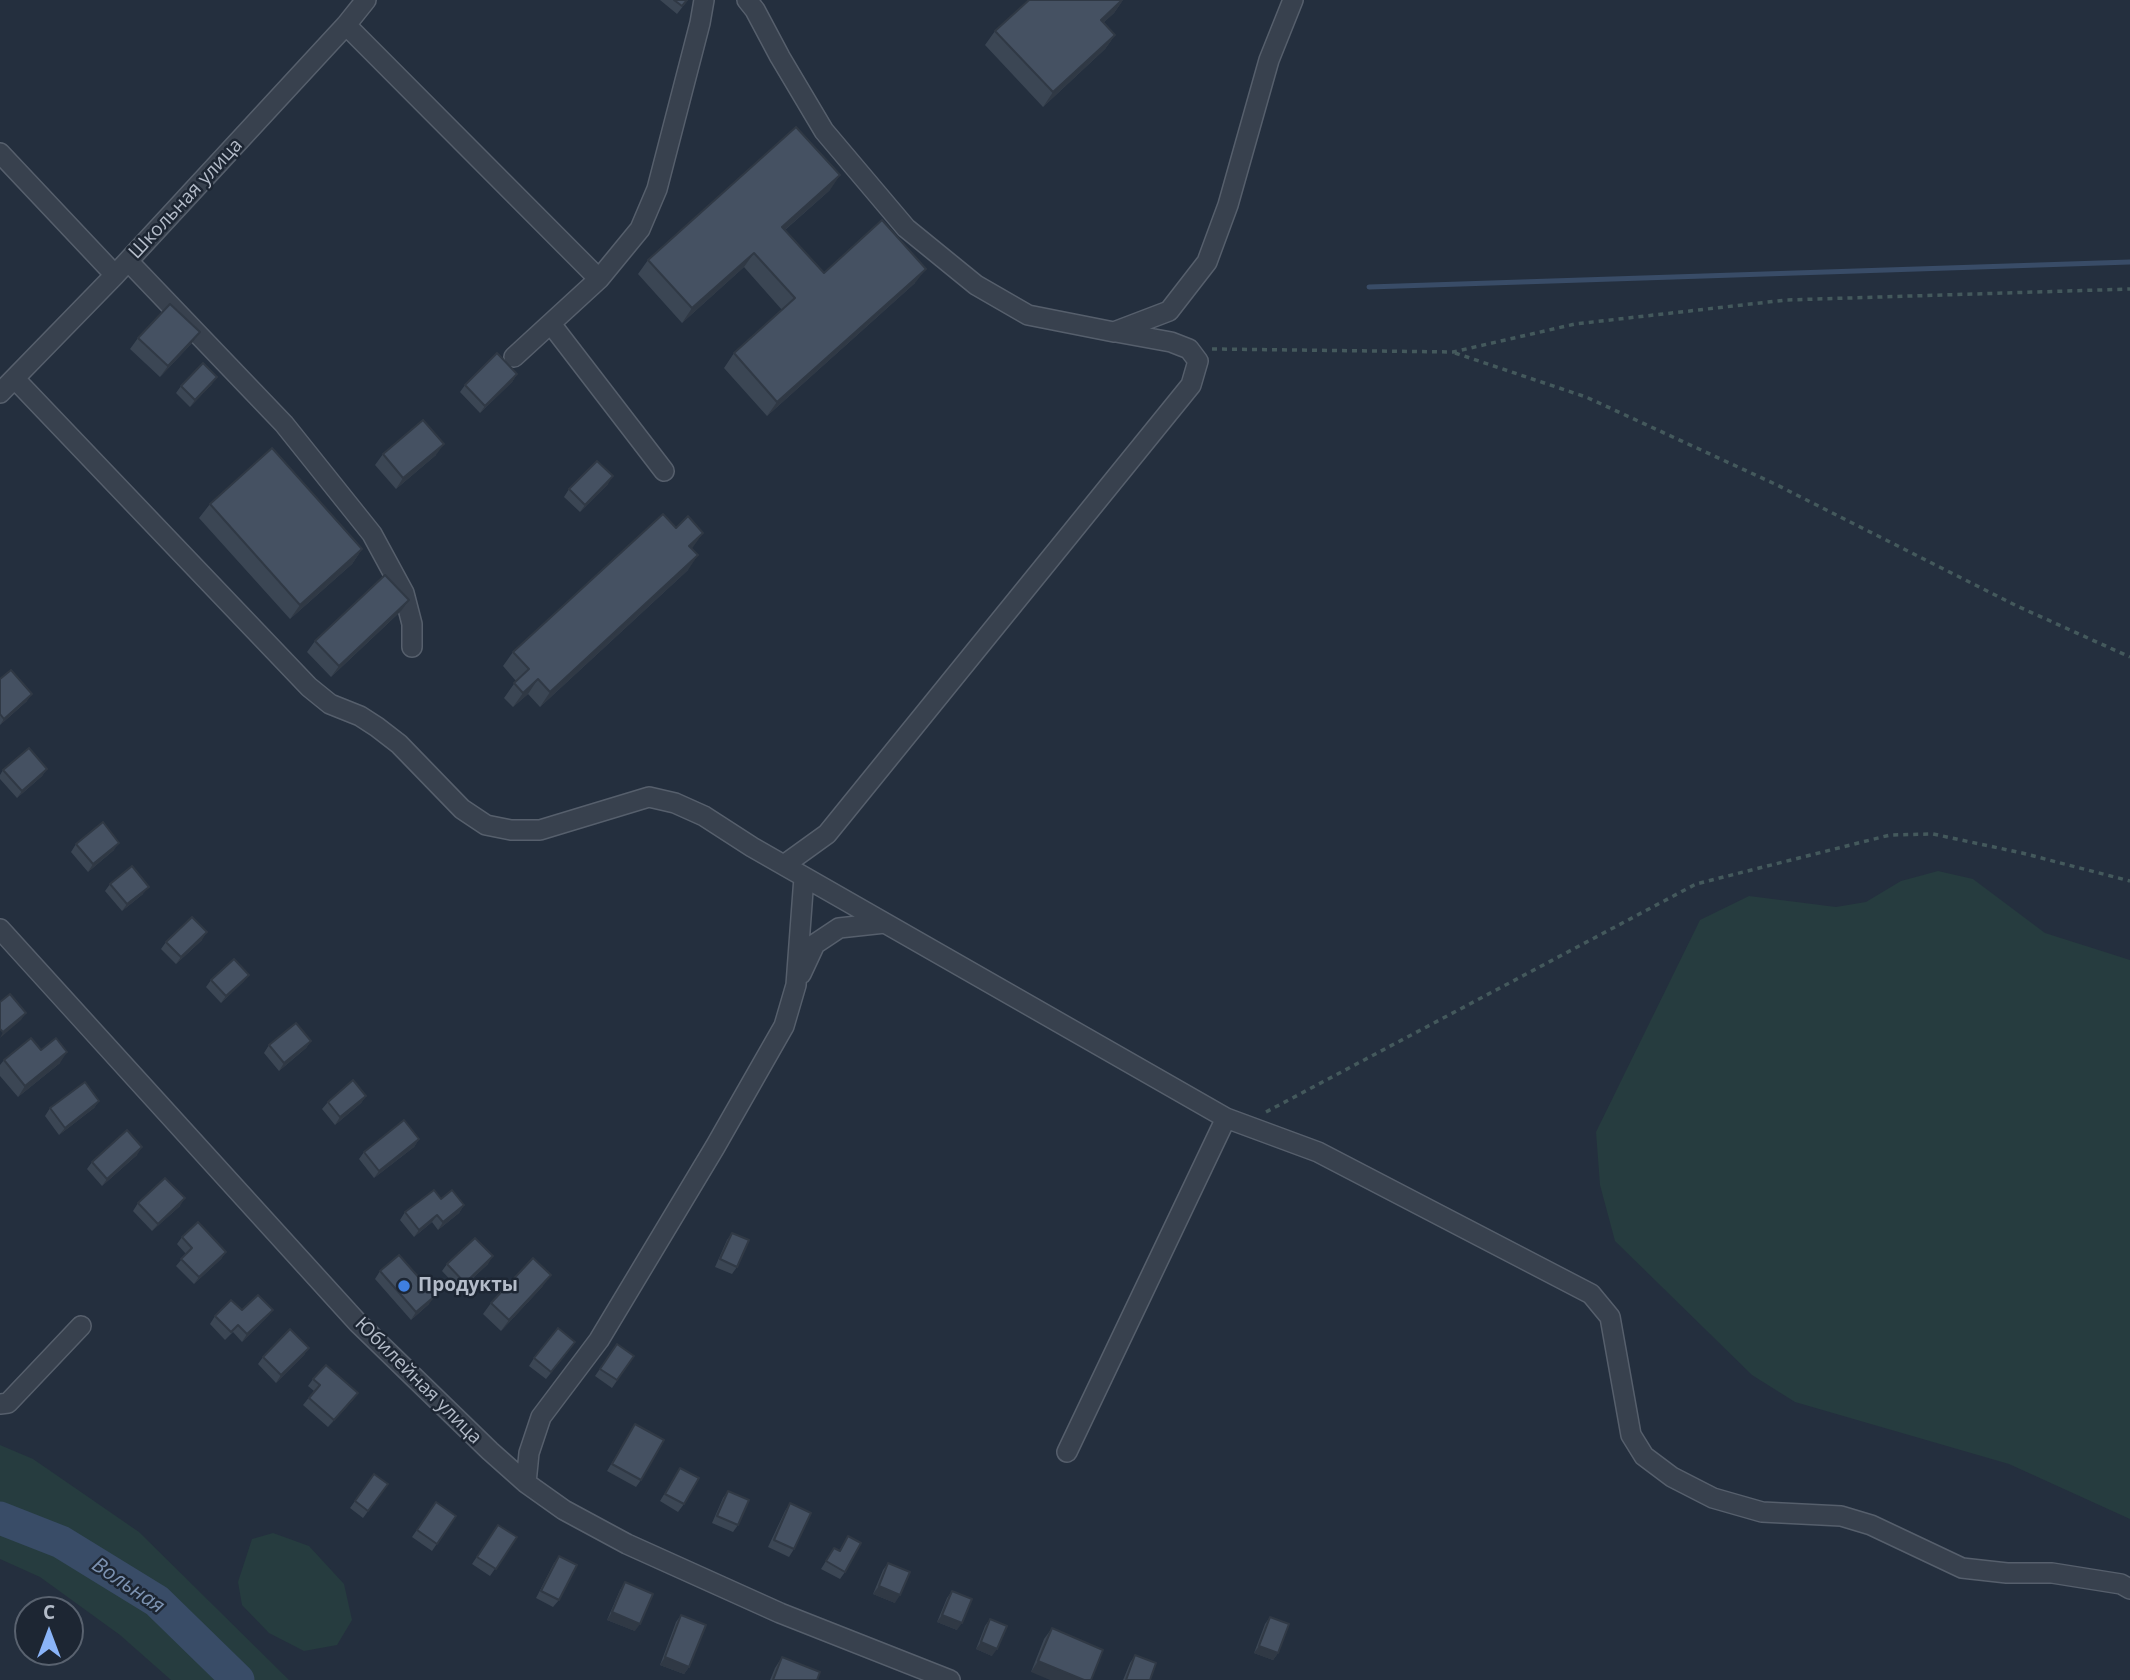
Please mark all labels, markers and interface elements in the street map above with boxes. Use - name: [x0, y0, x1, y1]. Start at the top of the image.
- street label: Школьная улица: [125, 134, 247, 264]
- place label: Продукты: [418, 1275, 518, 1297]
- marker: Продукты: [396, 1278, 412, 1294]
- street label: Юбилейная улица: [350, 1313, 486, 1449]
- water label: Вольная: [87, 1553, 169, 1619]
- north arrow: [14, 1596, 84, 1666]
- text: С: [43, 1599, 55, 1625]

